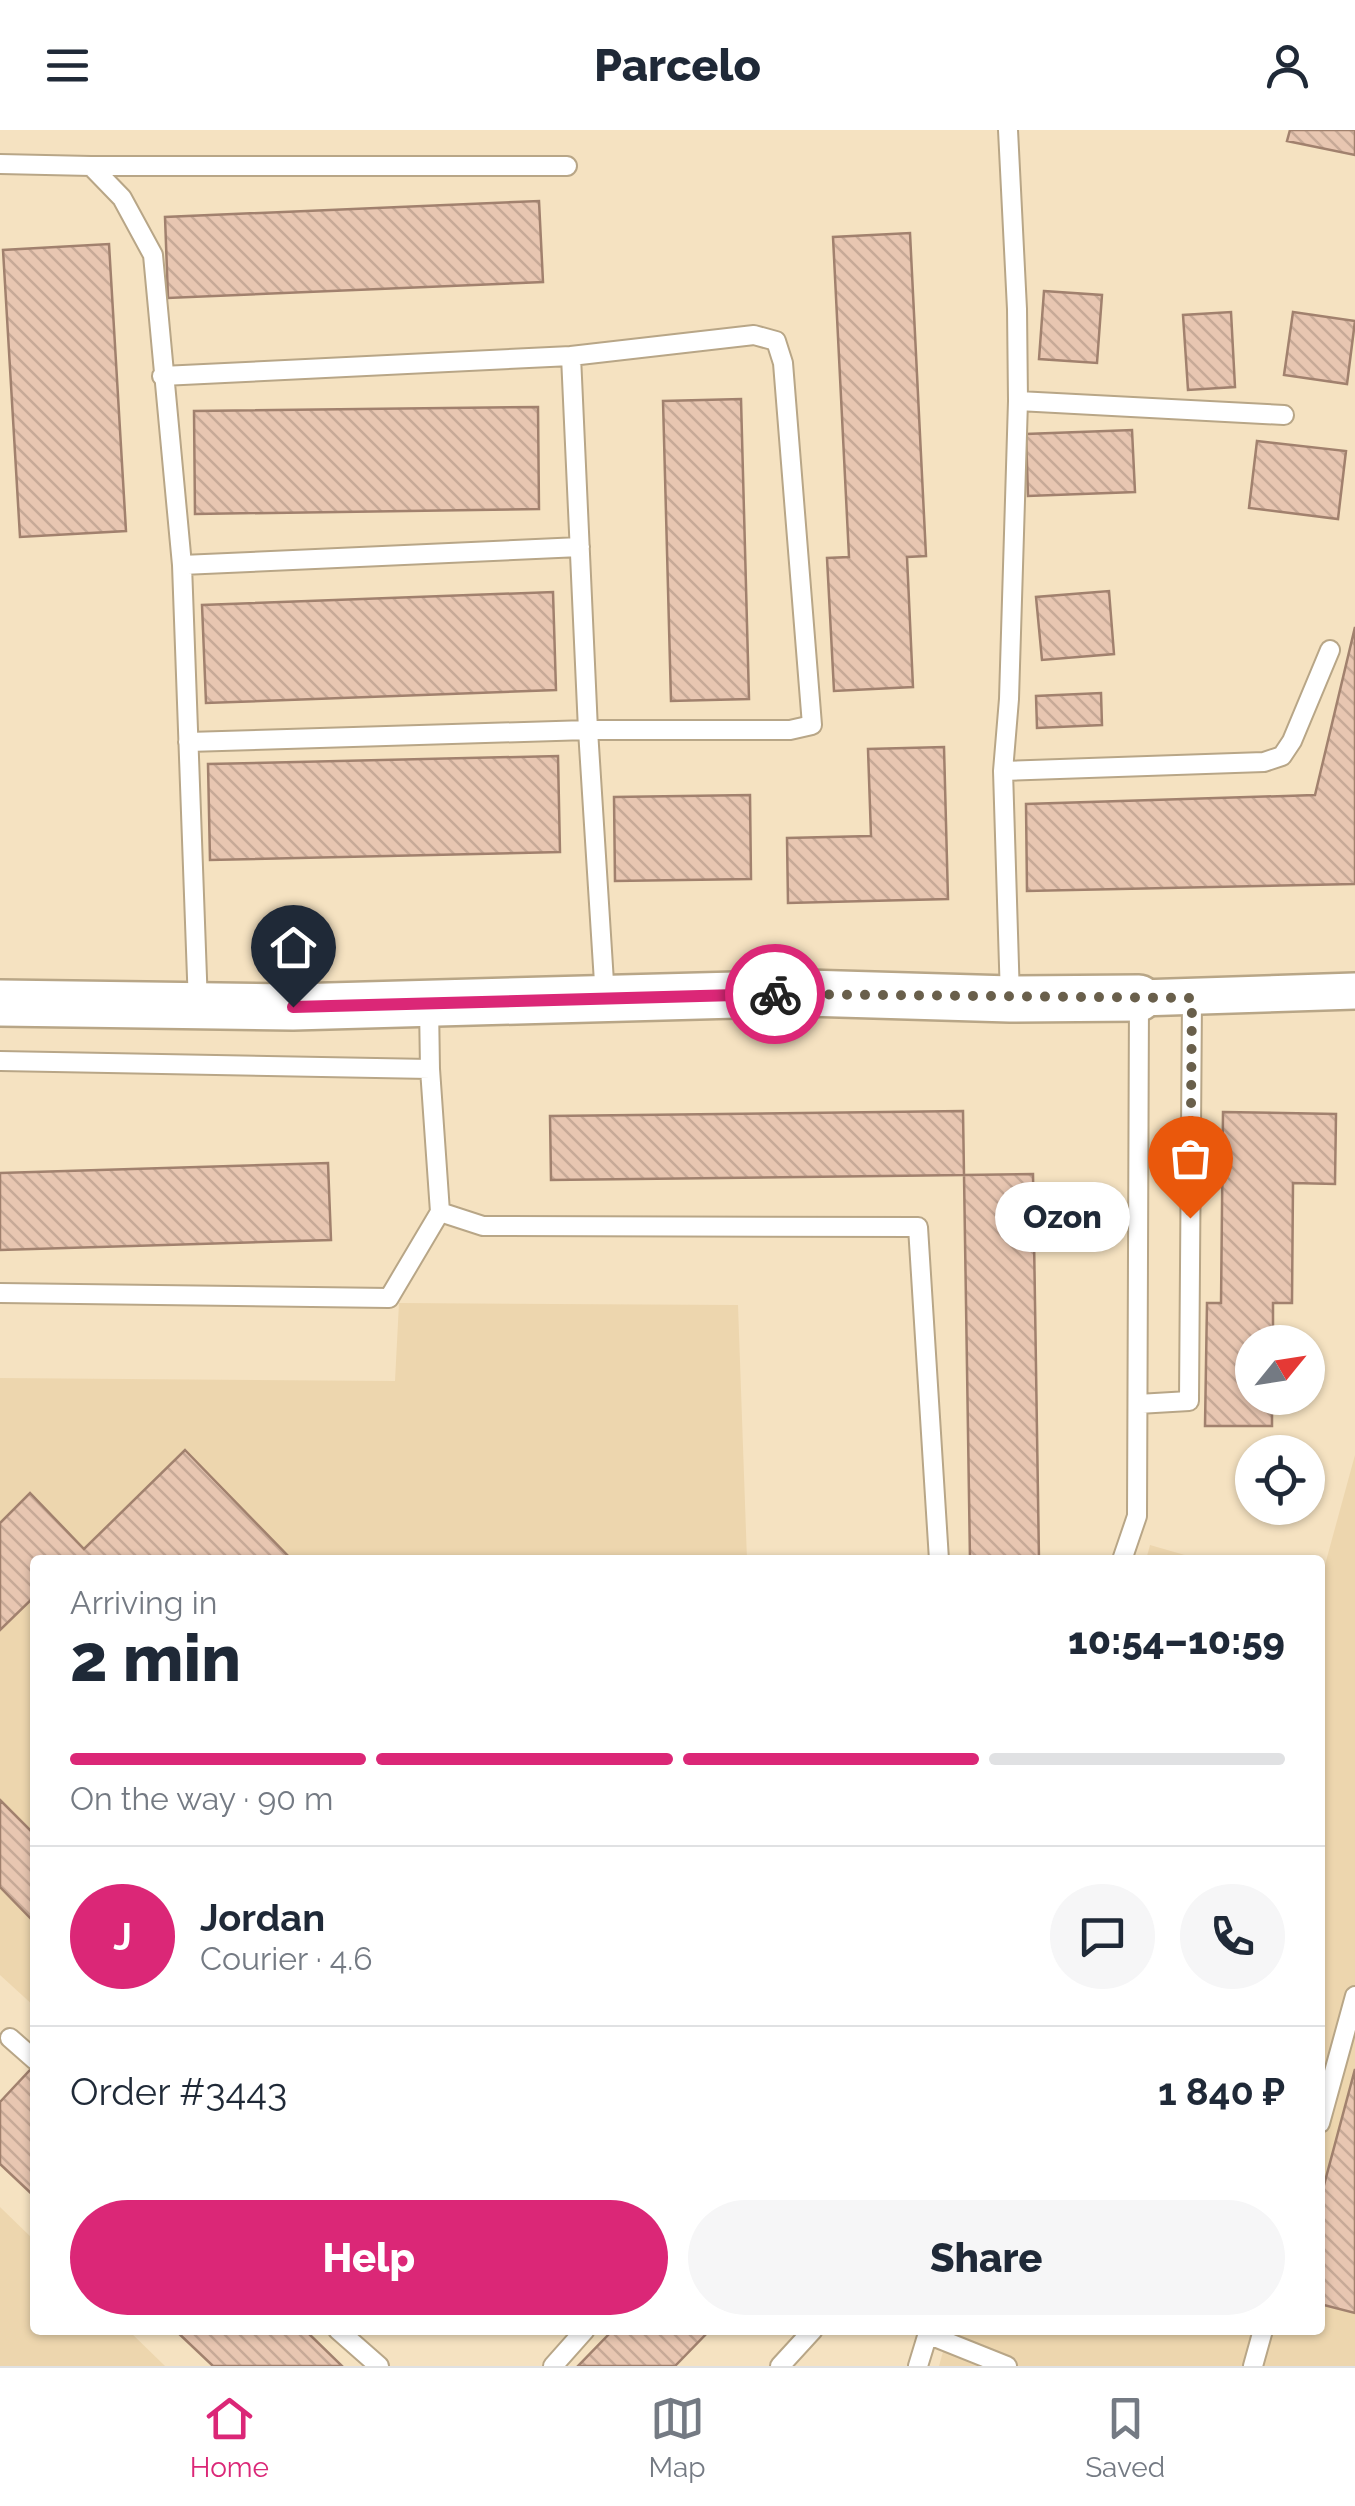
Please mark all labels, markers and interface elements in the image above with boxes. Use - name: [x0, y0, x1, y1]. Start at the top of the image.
- icon: menu: [40, 38, 95, 93]
- icon: person: [1260, 38, 1315, 93]
- text: Parcelo: [594, 39, 761, 92]
- pin: [251, 905, 336, 1008]
- icon: home: [266, 920, 321, 975]
- courier: [725, 944, 825, 1044]
- icon: bike: [748, 967, 803, 1022]
- pin: [1148, 1116, 1233, 1219]
- icon: bag: [1163, 1131, 1218, 1186]
- callout: Ozon: [995, 1183, 1130, 1253]
- text: Ozon: [1023, 1198, 1102, 1235]
- north arrow: [1235, 1325, 1325, 1415]
- map controls: [1235, 1325, 1325, 1525]
- button: locate: [1235, 1435, 1325, 1525]
- text: Arriving in: [70, 1584, 217, 1621]
- text: 10:54–10:59: [1068, 1618, 1285, 1663]
- text: 2 min: [70, 1620, 241, 1696]
- text: On the way · 90 m: [70, 1780, 333, 1817]
- button: chat: [1050, 1884, 1155, 1989]
- button: phone: [1180, 1884, 1285, 1989]
- text: Jordan: [200, 1895, 325, 1940]
- text: J: [113, 1914, 132, 1959]
- text: Courier · 4.6: [200, 1940, 373, 1977]
- text: Order #3443: [70, 2069, 287, 2114]
- text: 1 840 ₽: [1158, 2069, 1285, 2114]
- button: Help: [70, 2200, 668, 2315]
- button: Share: [688, 2200, 1285, 2315]
- tab: Home: [190, 2391, 269, 2484]
- tab: Map: [649, 2391, 706, 2484]
- tab: Saved: [1085, 2391, 1165, 2484]

